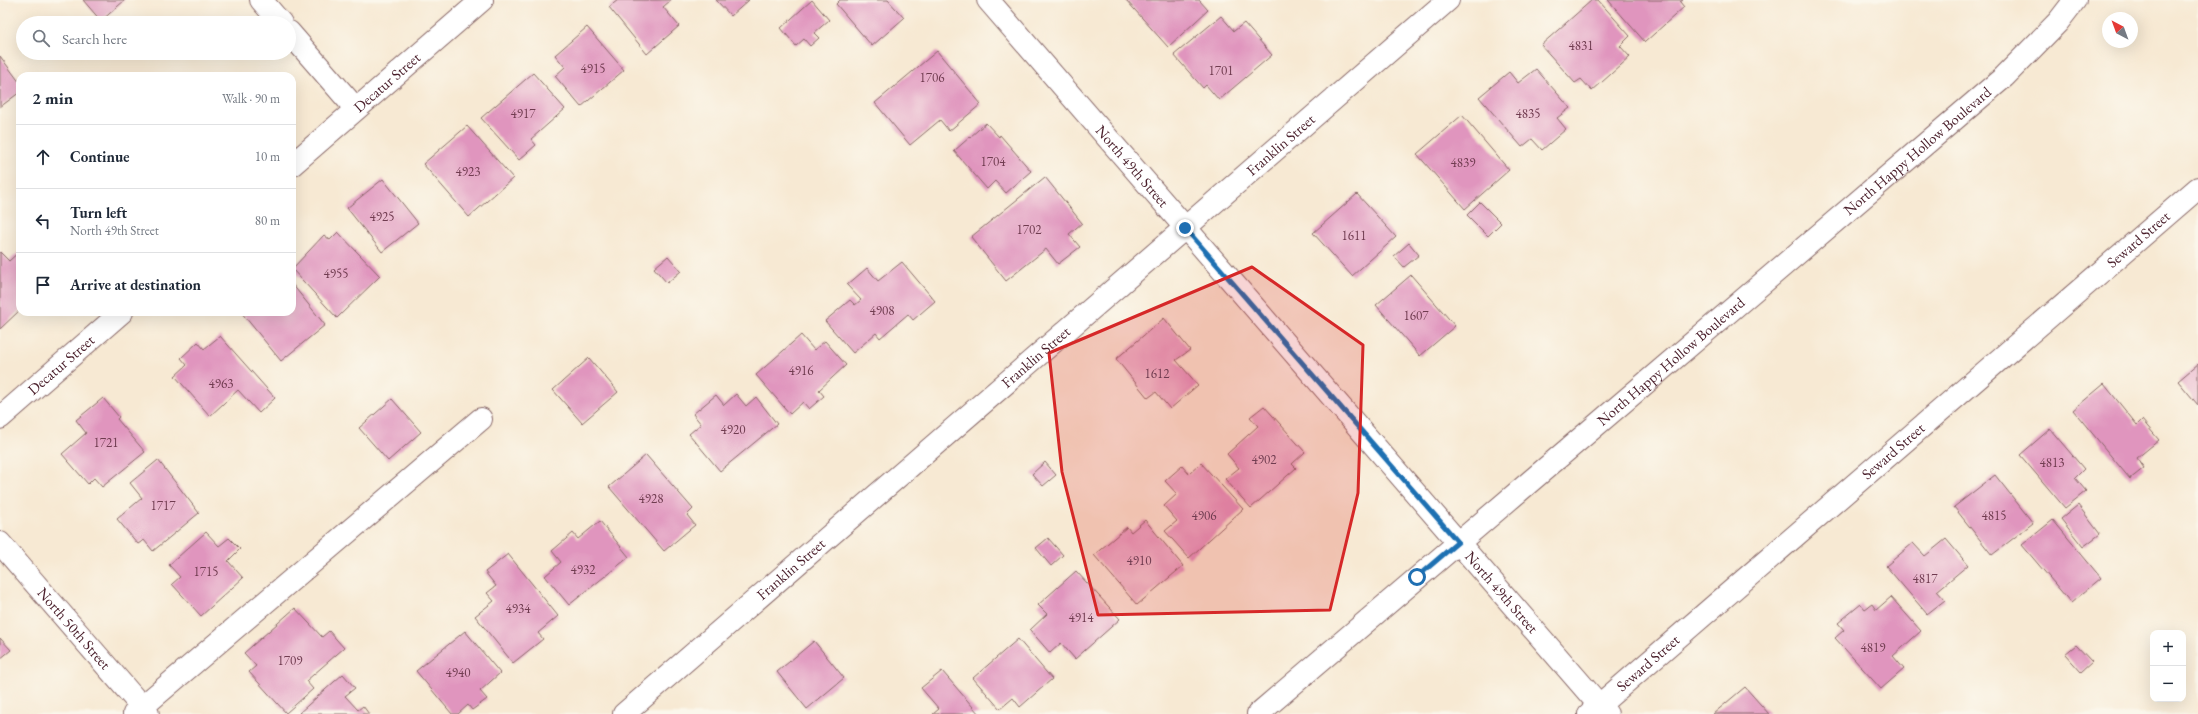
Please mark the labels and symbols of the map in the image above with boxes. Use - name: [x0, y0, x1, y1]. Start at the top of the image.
- north arrow: [2102, 12, 2138, 48]
- house number: 4831: [1569, 37, 1593, 54]
- street label: Decatur Street: [349, 48, 424, 116]
- house number: 4915: [581, 60, 605, 77]
- house number: 1701: [1209, 62, 1233, 79]
- house number: 1706: [920, 69, 944, 86]
- street label: North Happy Hollow Boulevard: [1839, 82, 1995, 219]
- house number: 4917: [511, 105, 536, 122]
- house number: 4835: [1516, 105, 1540, 122]
- street label: Franklin Street: [1242, 109, 1319, 180]
- street label: North 49th Street: [1092, 121, 1173, 211]
- house number: 1704: [981, 153, 1006, 170]
- house number: 4839: [1451, 154, 1476, 171]
- house number: 4923: [456, 163, 480, 180]
- street label: Seward Street: [2103, 206, 2174, 272]
- house number: 4925: [370, 208, 394, 225]
- route end: [1176, 219, 1194, 237]
- house number: 1702: [1017, 221, 1042, 238]
- house number: 1611: [1342, 227, 1366, 244]
- house number: 4955: [324, 265, 348, 282]
- street label: North Happy Hollow Boulevard: [1593, 292, 1749, 429]
- house number: 4908: [870, 302, 894, 319]
- house number: 1607: [1404, 307, 1429, 324]
- street label: Franklin Street: [997, 322, 1074, 392]
- street label: Decatur Street: [23, 330, 98, 399]
- house number: 4916: [789, 362, 813, 379]
- house number: 1612: [1145, 365, 1170, 382]
- house number: 4963: [209, 375, 233, 392]
- street label: Seward Street: [1857, 418, 1929, 483]
- house number: 4920: [721, 421, 745, 438]
- house number: 1721: [94, 434, 118, 451]
- house number: 4902: [1252, 451, 1277, 468]
- house number: 4813: [2040, 454, 2064, 471]
- house number: 4928: [639, 490, 663, 507]
- house number: 1717: [151, 497, 176, 514]
- house number: 4906: [1192, 507, 1216, 524]
- house number: 4815: [1982, 507, 2006, 524]
- street label: Franklin Street: [752, 534, 829, 604]
- street label: North 49th Street: [1461, 547, 1543, 637]
- house number: 4910: [1127, 552, 1151, 569]
- house number: 4932: [571, 561, 596, 578]
- house number: 1715: [194, 563, 218, 580]
- route start: [1408, 568, 1426, 586]
- house number: 4817: [1913, 570, 1938, 587]
- street label: North 50th Street: [34, 583, 115, 673]
- house number: 4934: [506, 600, 531, 617]
- house number: 4914: [1069, 609, 1094, 626]
- street label: Seward Street: [1612, 630, 1683, 695]
- house number: 4819: [1861, 639, 1886, 656]
- house number: 1709: [278, 652, 303, 669]
- house number: 4940: [446, 664, 470, 681]

